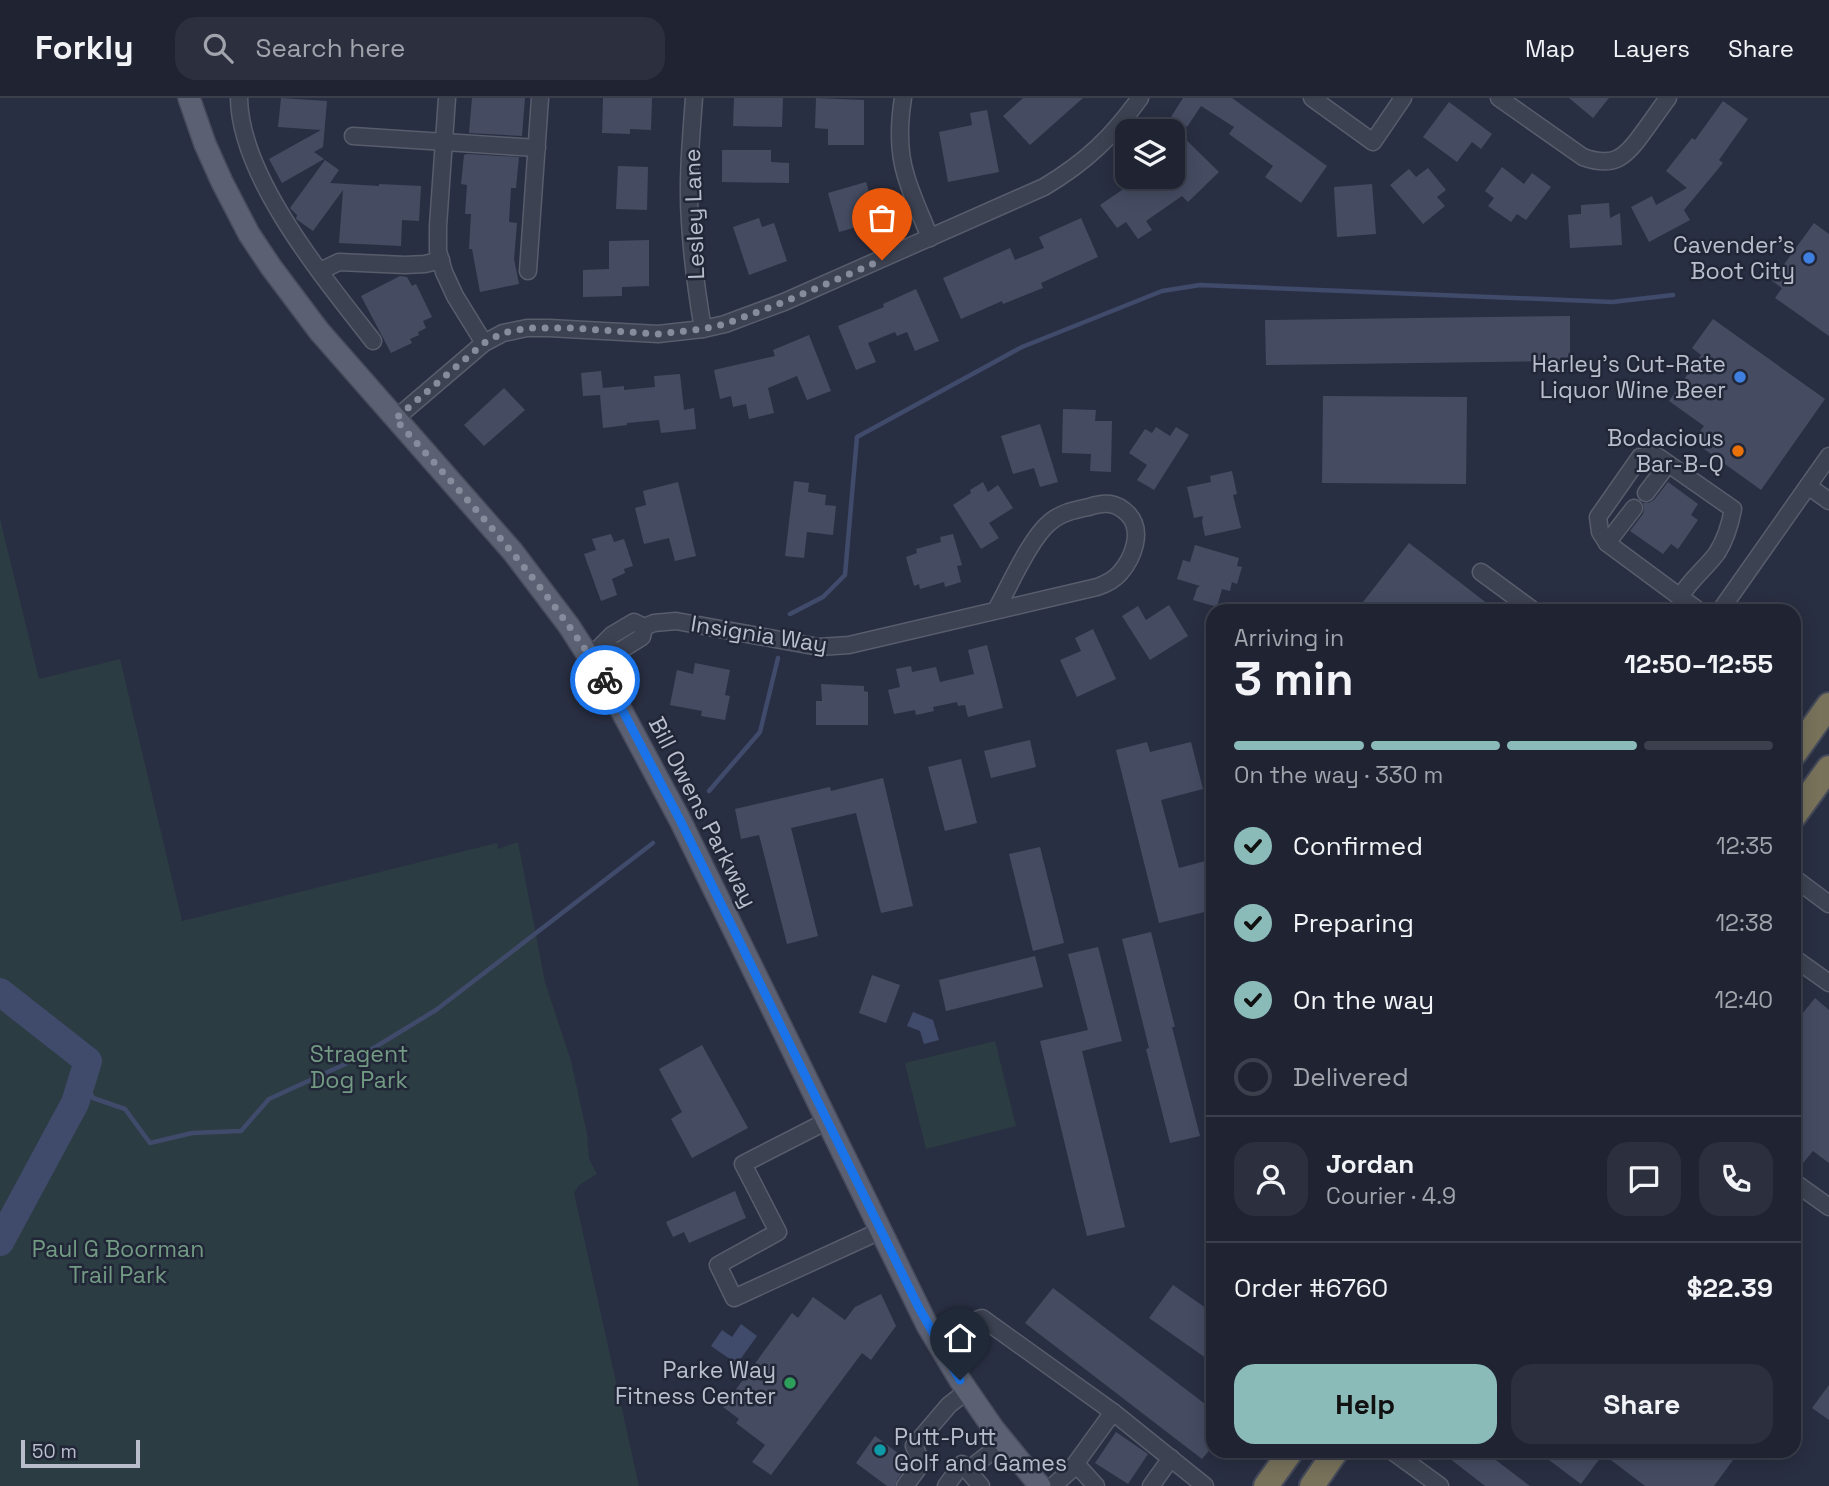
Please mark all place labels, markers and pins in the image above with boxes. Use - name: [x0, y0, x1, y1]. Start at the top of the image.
- pin: [852, 188, 912, 260]
- place label: Cavender's Boot City: [1673, 230, 1795, 286]
- marker: Cavender's Boot City: [1801, 250, 1817, 266]
- place label: Harley's Cut-Rate Liquor Wine Beer: [1532, 349, 1726, 405]
- marker: Harley's Cut-Rate Liquor Wine Beer: [1732, 369, 1748, 385]
- place label: Bodacious Bar-B-Q: [1607, 423, 1724, 479]
- marker: Bodacious Bar-B-Q: [1730, 443, 1746, 459]
- pin: [930, 1308, 990, 1380]
- place label: Parke Way Fitness Center: [615, 1355, 776, 1411]
- marker: Parke Way Fitness Center: [782, 1375, 798, 1391]
- place label: Putt-Putt Golf and Games: [894, 1422, 1067, 1478]
- marker: Putt-Putt Golf and Games: [872, 1442, 888, 1458]

